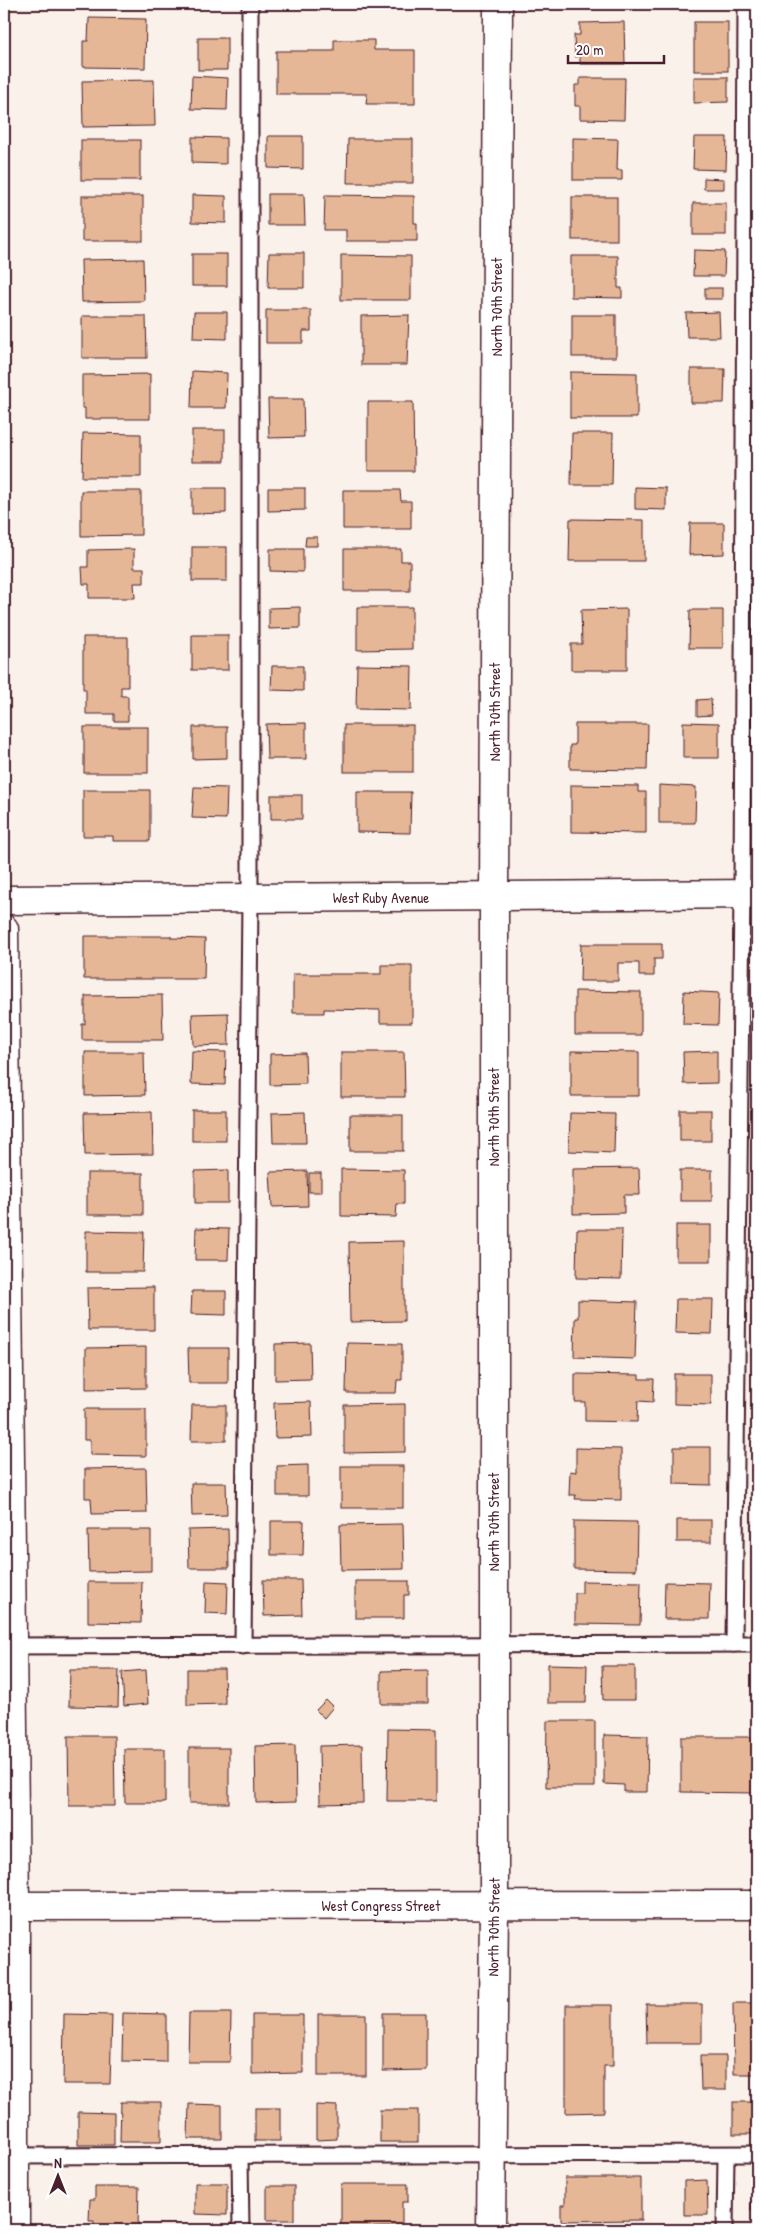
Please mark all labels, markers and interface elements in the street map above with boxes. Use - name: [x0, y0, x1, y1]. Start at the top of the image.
- scale bar: [568, 32, 665, 64]
- text: 20 m: [576, 39, 603, 60]
- street label: North 70th Street: [486, 257, 507, 356]
- street label: North 70th Street: [484, 662, 505, 761]
- street label: West Ruby Avenue: [333, 887, 429, 908]
- street label: North 70th Street: [483, 1067, 504, 1166]
- street label: North 70th Street: [483, 1472, 504, 1571]
- street label: North 70th Street: [482, 1877, 505, 1977]
- street label: West Congress Street: [322, 1895, 441, 1916]
- north arrow: [32, 2152, 82, 2202]
- text: N: [54, 2153, 62, 2172]

